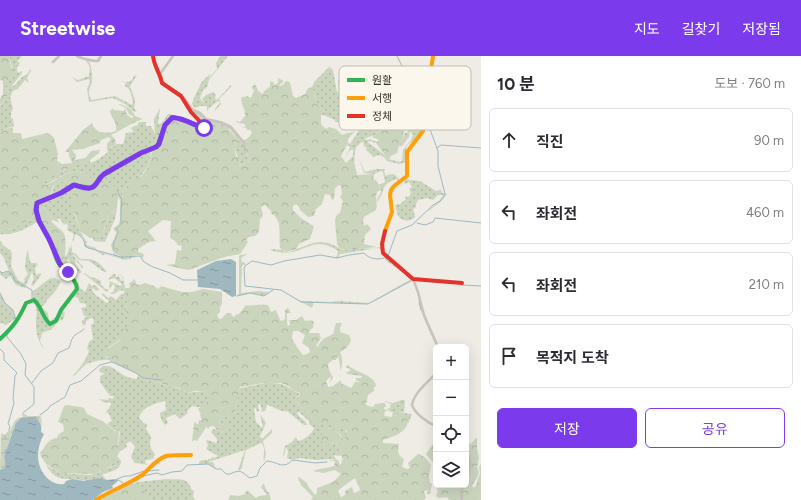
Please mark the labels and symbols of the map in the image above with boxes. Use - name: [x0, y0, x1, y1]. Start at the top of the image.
- legend: [339, 66, 471, 130]
- text: 원활: [372, 74, 392, 87]
- text: 서행: [372, 92, 392, 105]
- text: 정체: [372, 110, 392, 123]
- route start: [195, 119, 213, 137]
- route end: [59, 263, 77, 281]

